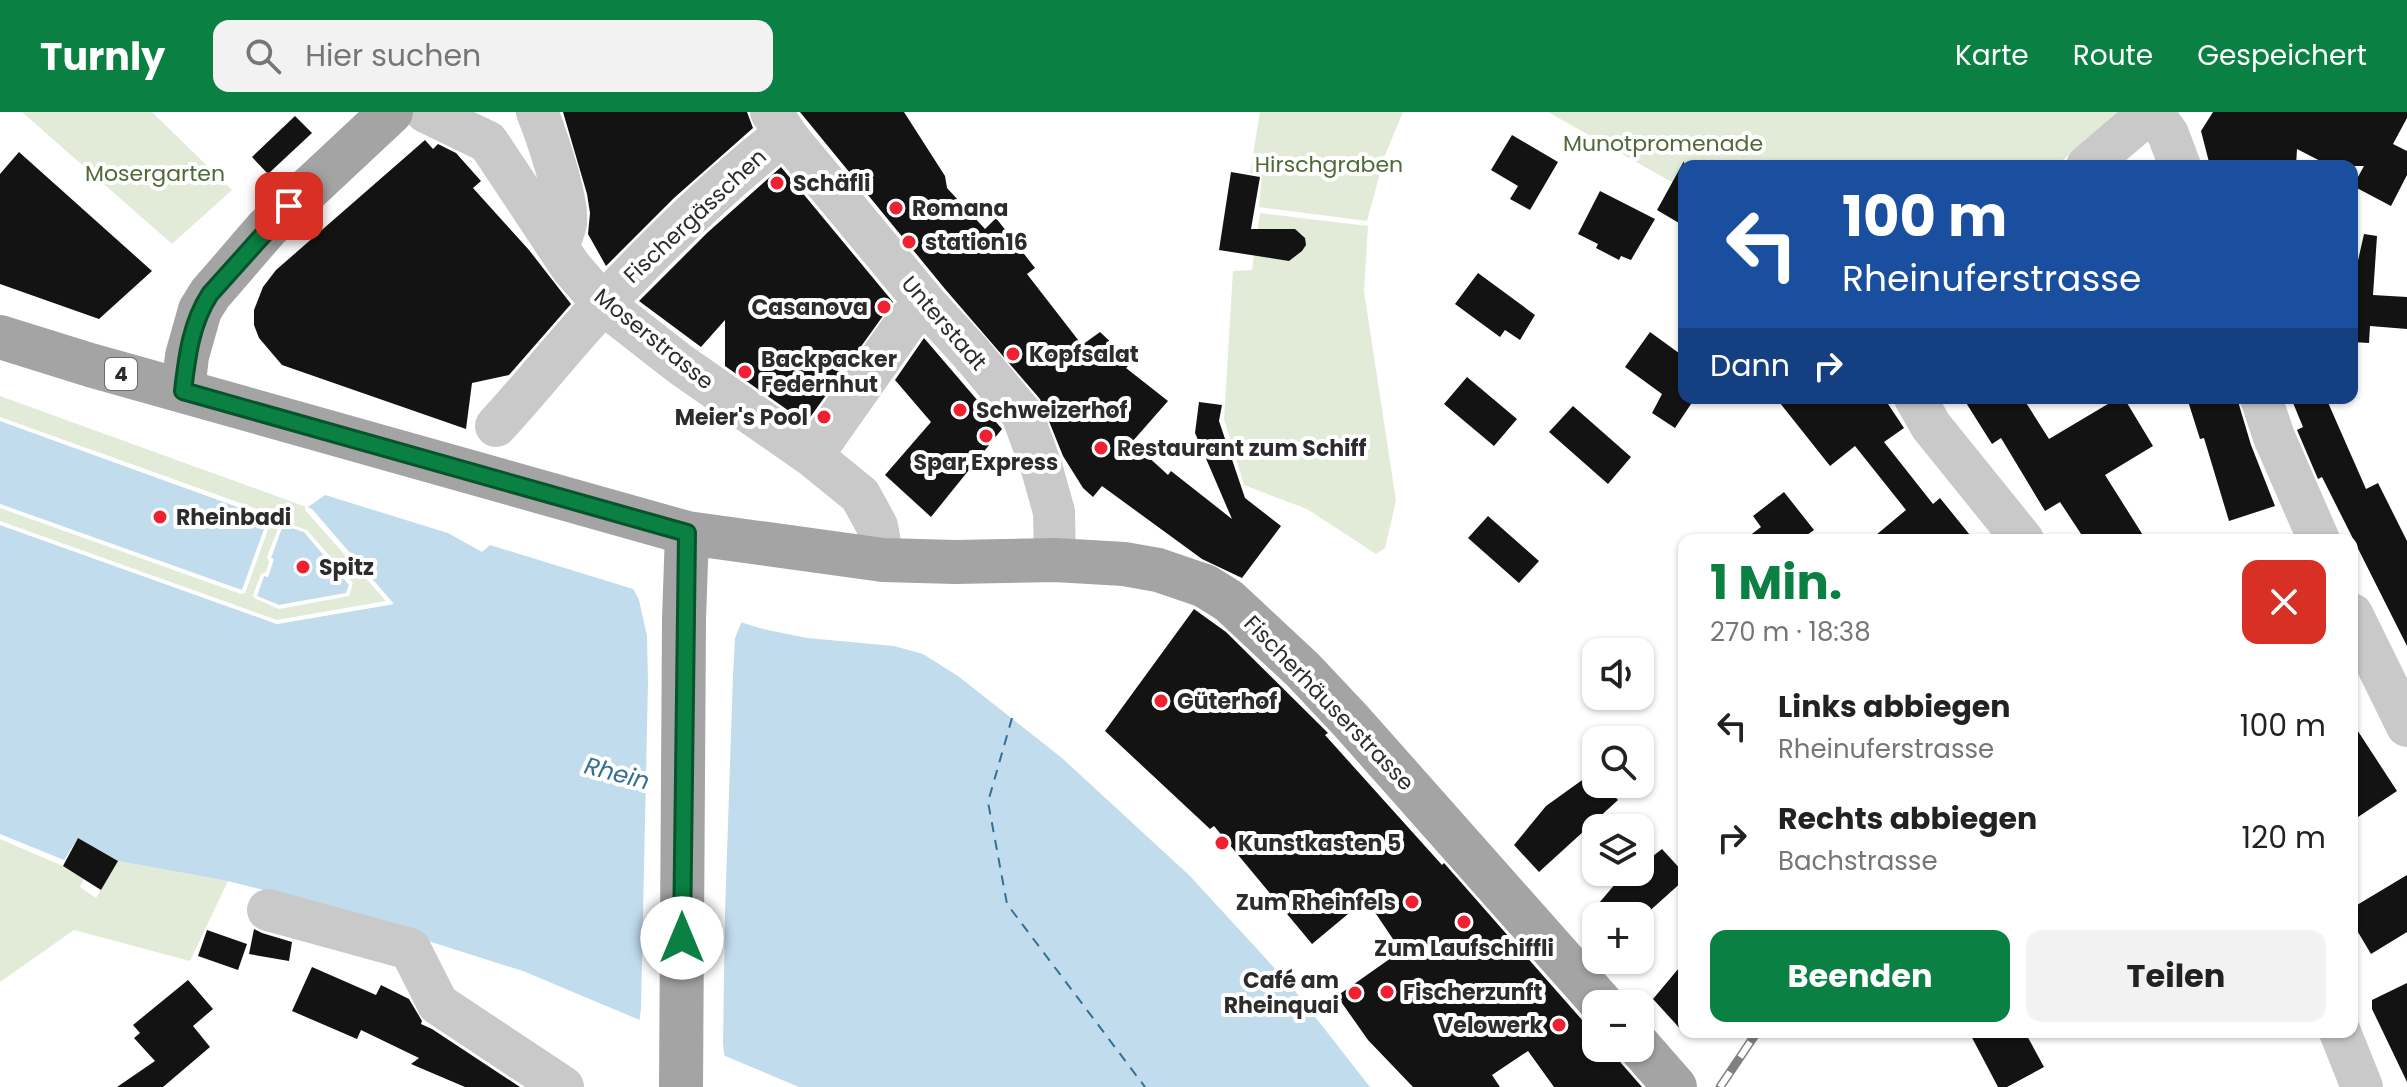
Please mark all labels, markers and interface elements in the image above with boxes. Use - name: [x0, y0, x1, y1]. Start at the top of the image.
- search box: [213, 20, 773, 92]
- text: Turnly: [40, 30, 165, 83]
- icon: search: [241, 34, 285, 78]
- text: Hier suchen: [305, 34, 481, 77]
- text: Karte: [1955, 36, 2029, 75]
- text: Route: [2073, 36, 2153, 75]
- text: Gespeichert: [2197, 36, 2367, 75]
- park label: Munotpromenade: [1563, 128, 1763, 159]
- street label: Fischergässchen: [617, 142, 773, 290]
- park label: Hirschgraben: [1255, 149, 1403, 180]
- park label: Mosergarten: [85, 158, 225, 189]
- place label: Schäfli: [793, 168, 871, 199]
- pin: [255, 172, 323, 240]
- marker: Schäfli: [768, 174, 786, 192]
- text: 100 m: [1842, 177, 2007, 256]
- icon: arrive: [267, 184, 311, 228]
- icon: left: [1710, 192, 1814, 296]
- place label: Romana: [912, 193, 1008, 224]
- marker: Romana: [887, 199, 905, 217]
- place label: station16: [925, 227, 1028, 258]
- marker: station16: [900, 233, 918, 251]
- text: Rheinuferstrasse: [1842, 253, 2141, 304]
- street label: Unterstadt: [894, 269, 994, 377]
- street label: Moserstrasse: [588, 281, 720, 397]
- place label: Casanova: [752, 292, 868, 323]
- marker: Casanova: [875, 298, 893, 316]
- place label: Kopfsalat: [1029, 339, 1139, 370]
- place label: Backpacker Federnhut: [761, 344, 897, 400]
- text: Dann: [1710, 344, 1790, 387]
- icon: right: [1806, 344, 1850, 388]
- marker: Kopfsalat: [1004, 345, 1022, 363]
- road number: 4: [105, 358, 137, 390]
- marker: Backpacker Federnhut: [736, 363, 754, 381]
- place label: Schweizerhof: [976, 395, 1127, 426]
- marker: Schweizerhof: [951, 401, 969, 419]
- place label: Meier's Pool: [675, 402, 808, 433]
- marker: Meier's Pool: [815, 408, 833, 426]
- marker: Spar Express: [977, 427, 995, 445]
- place label: Restaurant zum Schiff: [1117, 433, 1366, 464]
- marker: Restaurant zum Schiff: [1092, 439, 1110, 457]
- place label: Spar Express: [914, 447, 1058, 478]
- place label: Rheinbadi: [176, 502, 291, 533]
- marker: Rheinbadi: [151, 508, 169, 526]
- text: 1 Min.: [1710, 549, 1842, 616]
- place label: Spitz: [319, 552, 374, 583]
- marker: Spitz: [294, 558, 312, 576]
- button: close: [2242, 560, 2326, 644]
- street label: Fischerhäuserstrasse: [1237, 608, 1421, 798]
- text: 270 m · 18:38: [1710, 614, 1871, 650]
- map controls: [1582, 638, 1654, 1062]
- button: sound: [1582, 638, 1654, 710]
- text: Links abbiegen: [1778, 685, 2011, 728]
- place label: Güterhof: [1177, 686, 1277, 717]
- marker: Güterhof: [1152, 692, 1170, 710]
- icon: left: [1710, 704, 1754, 748]
- text: 100 m: [2240, 704, 2326, 747]
- button: search: [1582, 726, 1654, 798]
- text: Rheinuferstrasse: [1778, 731, 1994, 767]
- water label: Rhein: [581, 749, 653, 797]
- text: Rechts abbiegen: [1778, 797, 2037, 840]
- button: layers: [1582, 814, 1654, 886]
- icon: right: [1710, 816, 1754, 860]
- text: 120 m: [2241, 816, 2326, 859]
- place label: Kunstkasten 5: [1238, 828, 1401, 859]
- marker: Kunstkasten 5: [1213, 834, 1231, 852]
- text: Bachstrasse: [1778, 843, 1938, 879]
- place label: Zum Rheinfels: [1236, 887, 1396, 918]
- marker: Zum Rheinfels: [1403, 893, 1421, 911]
- position arrow: [640, 896, 724, 980]
- button: +: [1582, 902, 1654, 974]
- marker: Zum Laufschiffli: [1455, 913, 1473, 931]
- button: Beenden: [1710, 930, 2010, 1022]
- button: Teilen: [2026, 930, 2326, 1022]
- place label: Zum Laufschiffli: [1374, 933, 1554, 964]
- place label: Café am Rheinquai: [1224, 965, 1339, 1021]
- place label: Fischerzunft: [1403, 977, 1542, 1008]
- marker: Fischerzunft: [1378, 983, 1396, 1001]
- marker: Café am Rheinquai: [1346, 984, 1364, 1002]
- button: −: [1582, 990, 1654, 1062]
- place label: Velowerk: [1437, 1010, 1543, 1041]
- marker: Velowerk: [1550, 1016, 1568, 1034]

